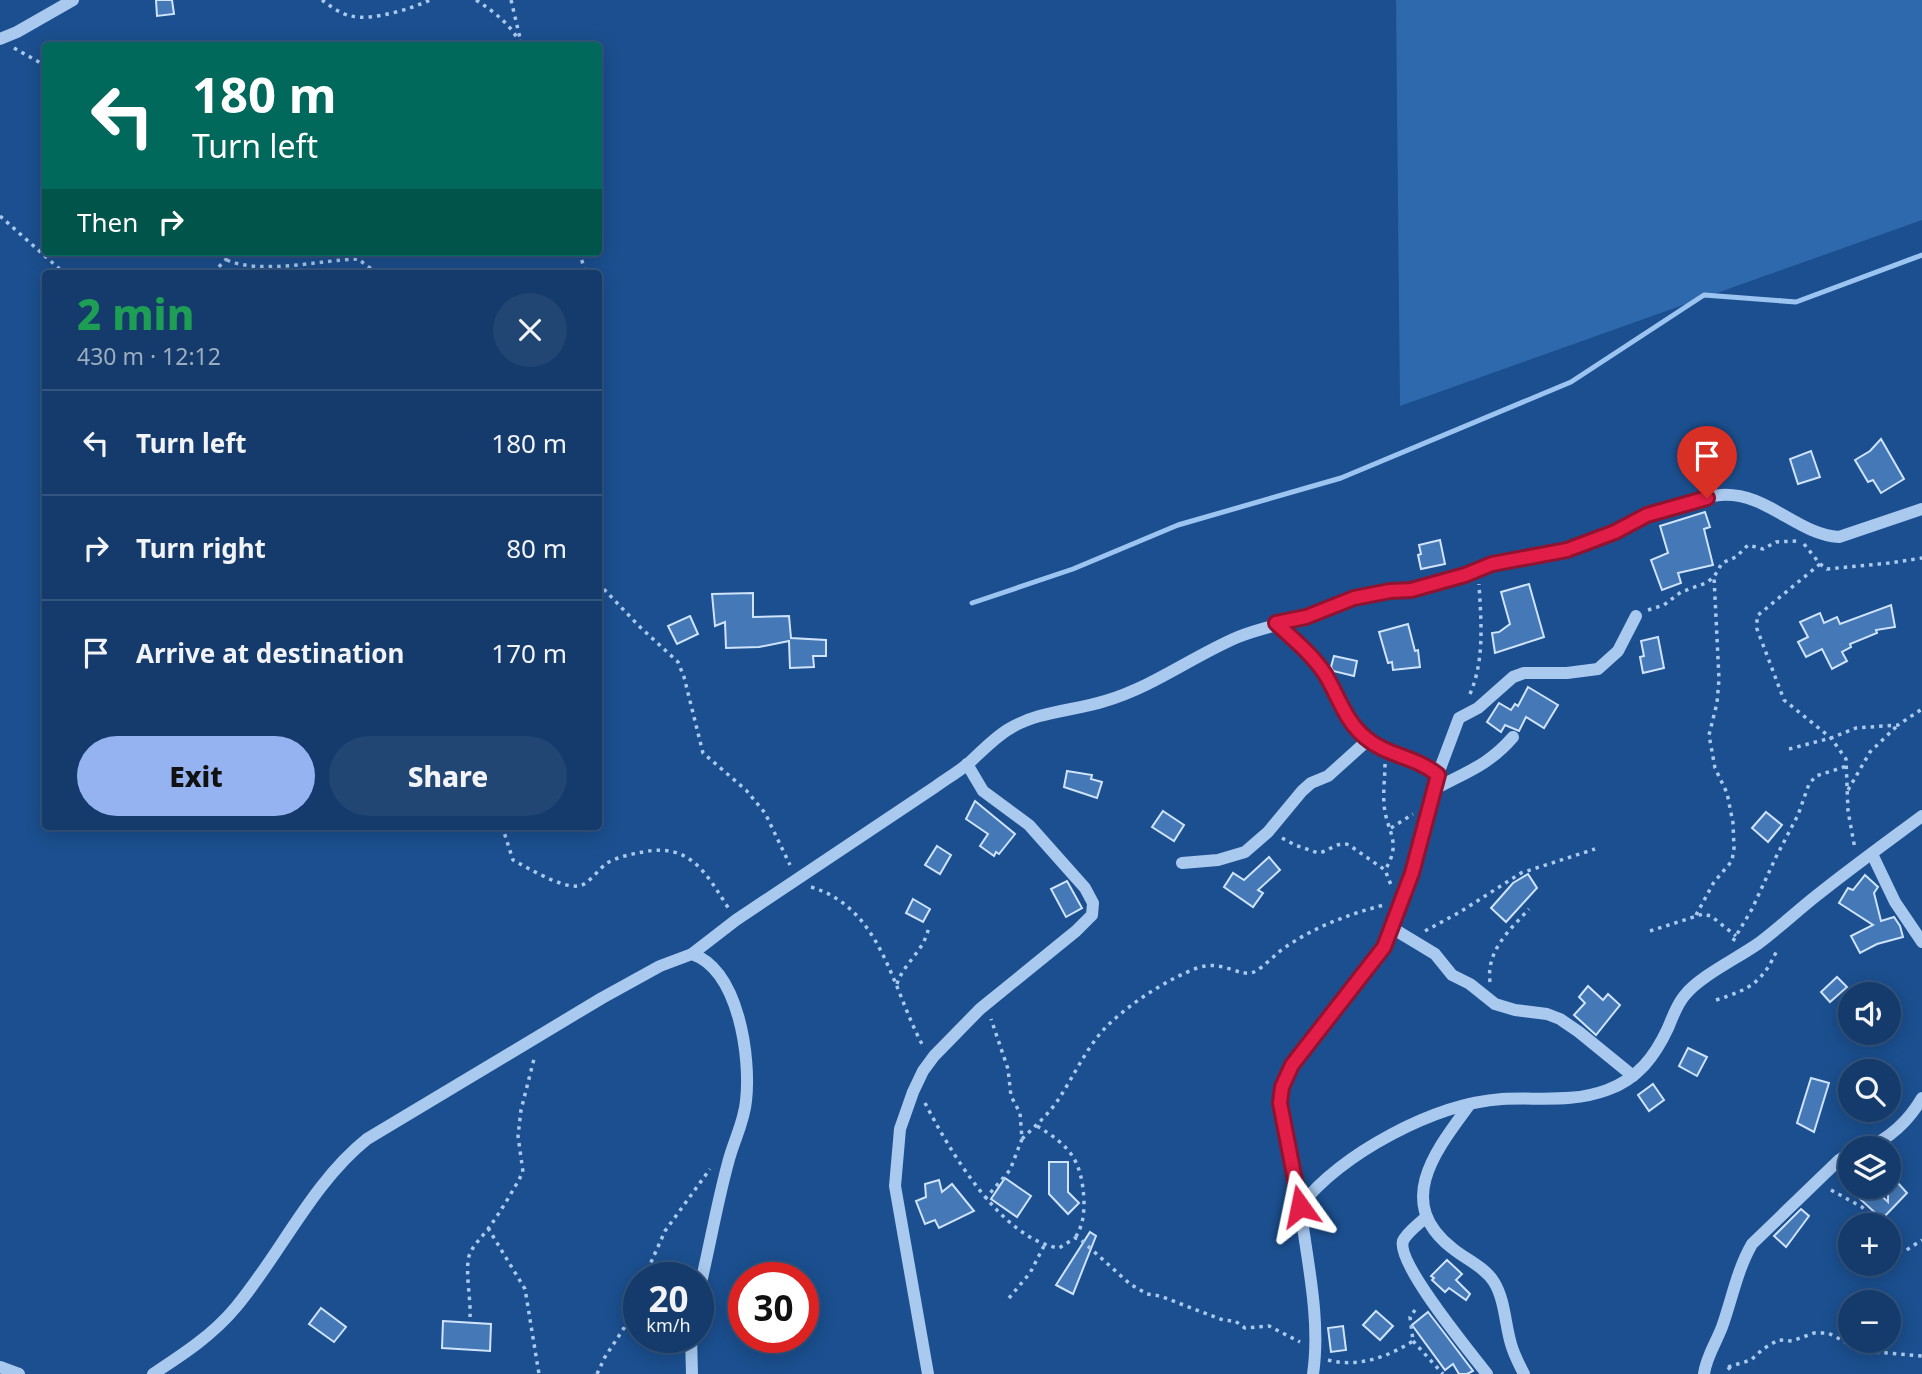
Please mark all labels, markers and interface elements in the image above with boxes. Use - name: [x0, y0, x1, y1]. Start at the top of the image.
- text: 180 m: [192, 61, 337, 127]
- icon: left: [77, 70, 168, 161]
- text: Turn left: [192, 124, 318, 167]
- icon: right: [152, 203, 190, 241]
- text: Then: [77, 204, 138, 240]
- text: 2 min: [77, 285, 194, 342]
- button: close: [493, 293, 567, 367]
- text: 430 m · 12:12: [77, 340, 221, 372]
- icon: left: [77, 424, 115, 462]
- text: Turn left: [136, 425, 247, 461]
- text: 180 m: [491, 425, 567, 461]
- pin: [1677, 426, 1737, 498]
- icon: arrive: [1688, 437, 1726, 475]
- icon: right: [77, 529, 115, 567]
- text: Turn right: [136, 530, 266, 566]
- text: 80 m: [506, 530, 567, 566]
- icon: arrive: [77, 634, 115, 672]
- text: Arrive at destination: [136, 635, 405, 671]
- text: 170 m: [491, 635, 567, 671]
- button: Exit: [77, 736, 315, 816]
- button: Share: [329, 736, 567, 816]
- map controls: [1838, 982, 1901, 1353]
- button: sound: [1838, 982, 1901, 1045]
- button: search: [1838, 1059, 1901, 1122]
- button: layers: [1838, 1136, 1901, 1199]
- position arrow: [1263, 1169, 1337, 1243]
- button: +: [1838, 1213, 1901, 1276]
- speed limit sign: 30: [728, 1262, 819, 1353]
- text: 20: [648, 1275, 689, 1322]
- button: −: [1838, 1290, 1901, 1353]
- text: km/h: [646, 1313, 691, 1337]

